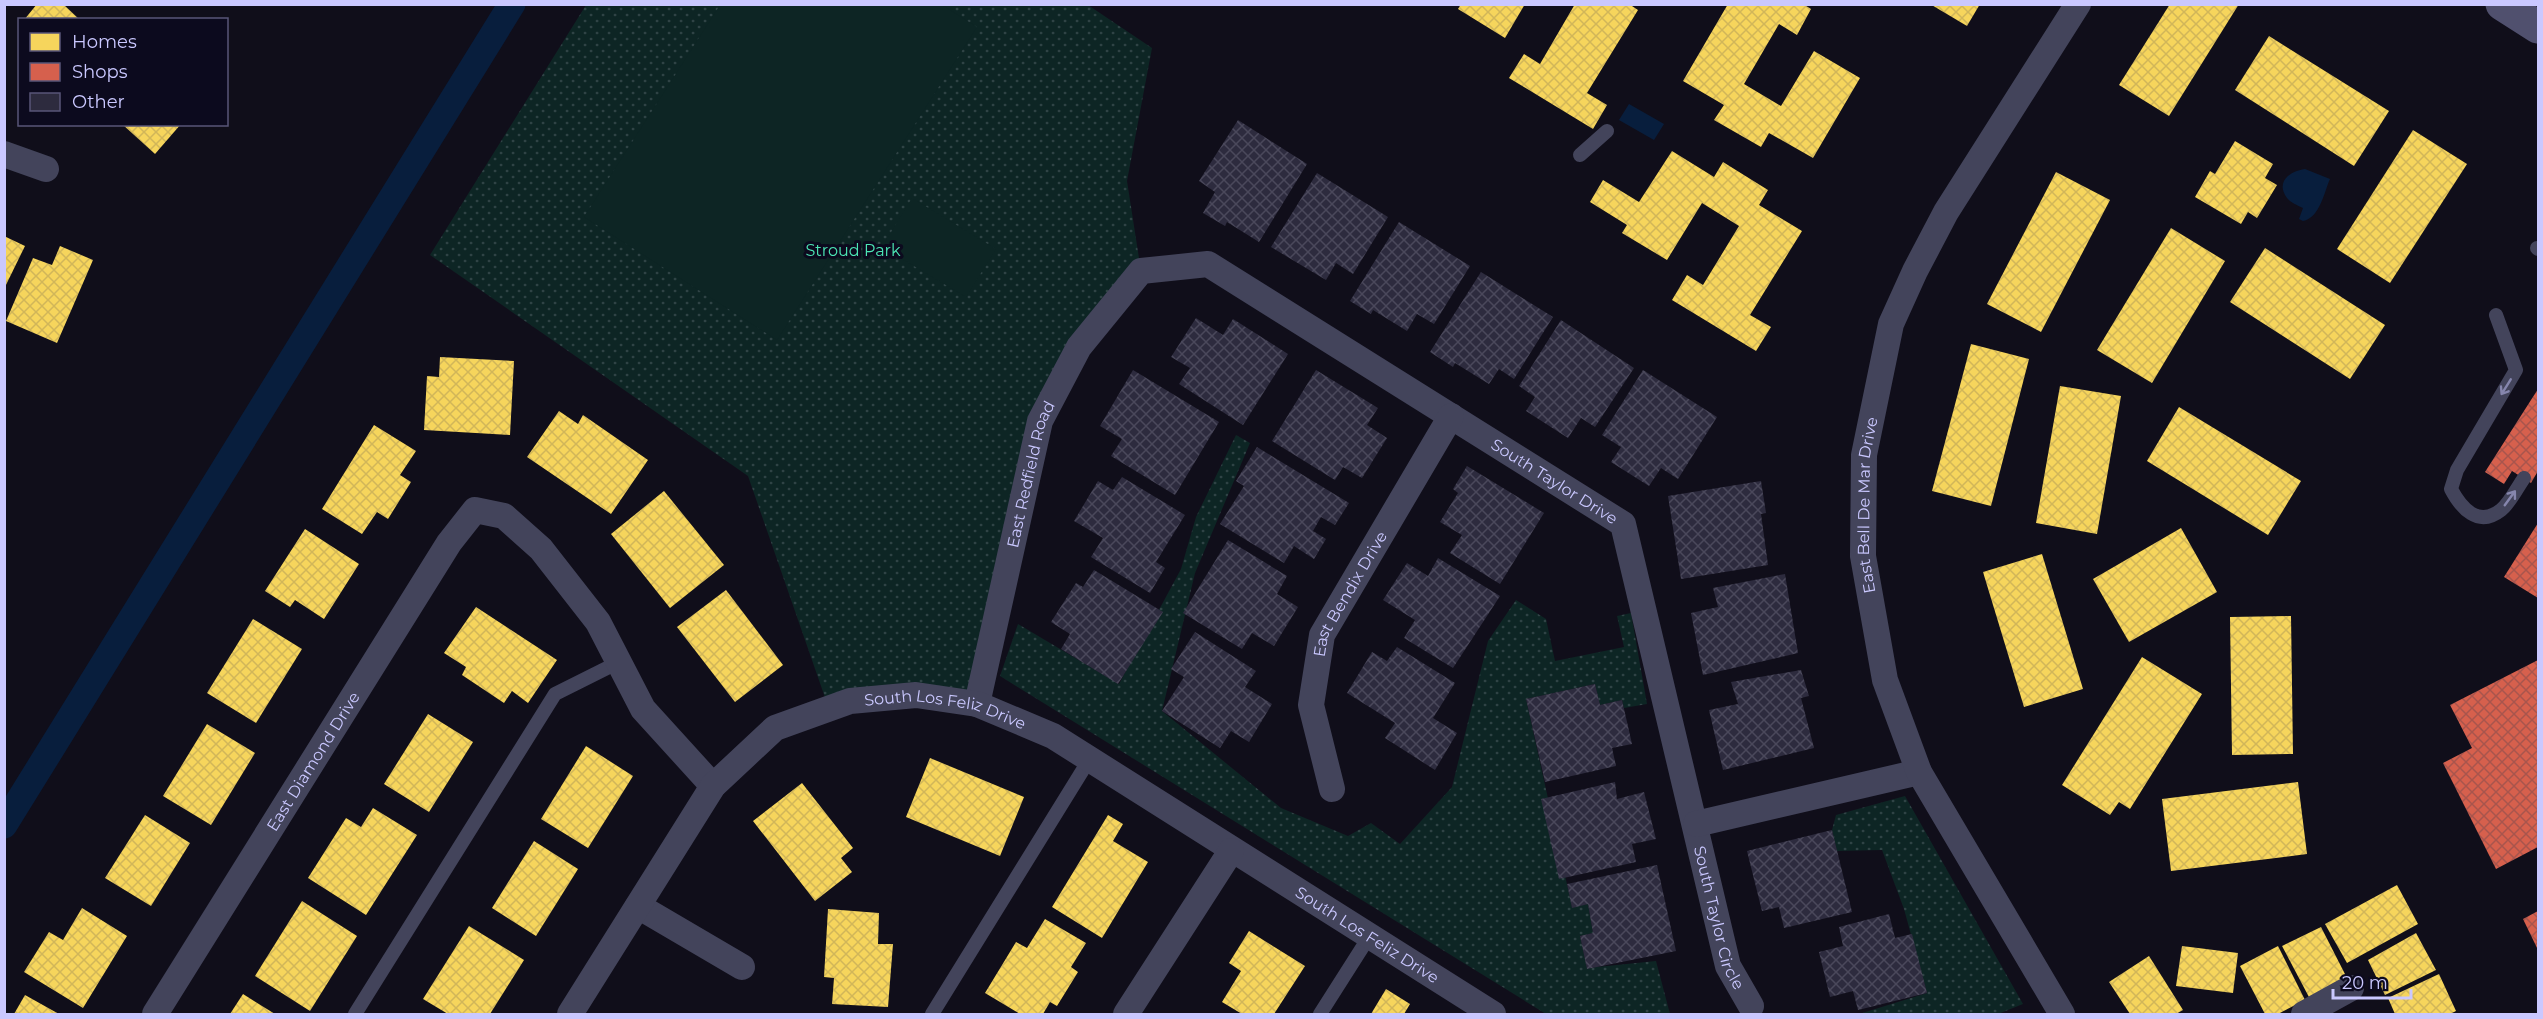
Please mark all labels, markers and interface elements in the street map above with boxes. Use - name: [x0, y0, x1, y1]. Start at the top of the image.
- legend: [18, 18, 228, 126]
- text: Homes: [72, 31, 137, 53]
- text: Shops: [72, 61, 128, 83]
- text: Other: [72, 91, 125, 113]
- park label: Stroud Park: [806, 241, 901, 260]
- one-way arrow: [2499, 378, 2511, 395]
- street label: East Redfield Road: [1003, 398, 1059, 550]
- street label: East Bell De Mar Drive: [1854, 415, 1882, 595]
- street label: South Taylor Drive: [1488, 435, 1621, 528]
- one-way arrow: [2504, 490, 2516, 506]
- street label: East Bendix Drive: [1310, 528, 1391, 658]
- street label: South Los Feliz Drive: [863, 686, 1029, 734]
- street label: East Diamond Drive: [263, 688, 364, 835]
- street label: South Taylor Circle: [1690, 844, 1748, 993]
- street label: South Los Feliz Drive: [1292, 883, 1442, 987]
- scale bar: [2333, 962, 2411, 1000]
- text: 20 m: [2342, 972, 2388, 994]

